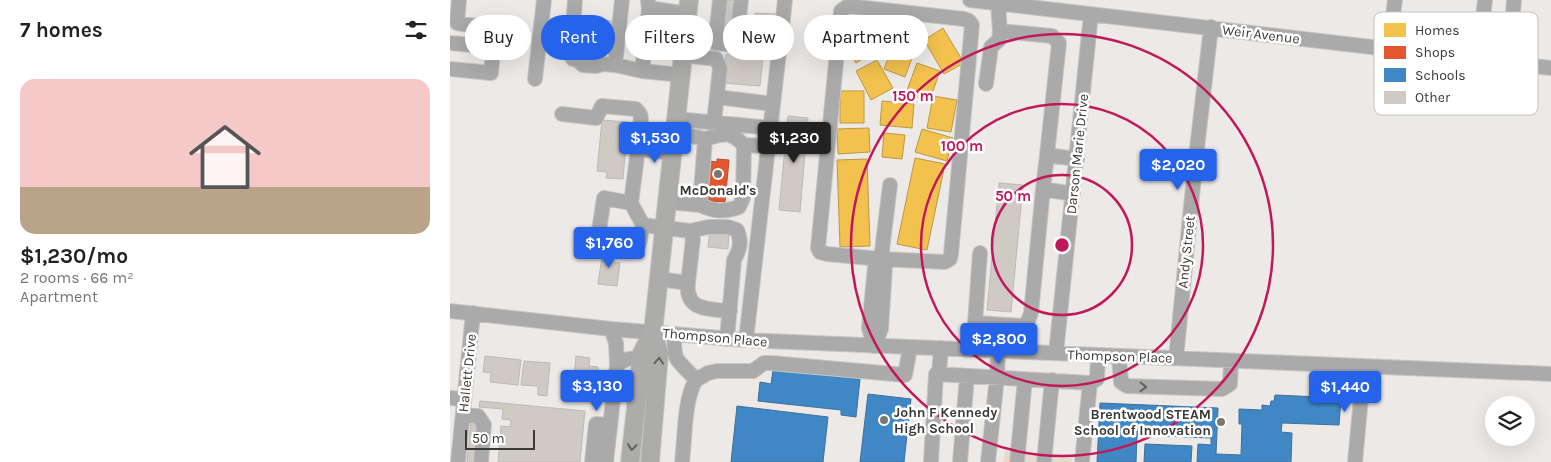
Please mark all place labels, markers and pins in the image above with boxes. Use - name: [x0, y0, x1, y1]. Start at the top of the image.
- pin: $1,530: [614, 121, 696, 164]
- pin: $1,230: [753, 121, 835, 164]
- pin: $2,020: [1137, 148, 1219, 191]
- marker: McDonald's: [712, 168, 724, 180]
- place label: McDonald's: [680, 182, 756, 199]
- pin: $1,760: [568, 226, 650, 269]
- centre of rings: [1053, 236, 1071, 254]
- pin: $2,800: [958, 322, 1040, 365]
- pin: $3,130: [556, 370, 638, 412]
- pin: $1,440: [1304, 370, 1386, 413]
- place label: John F Kennedy High School: [894, 404, 997, 437]
- place label: Brentwood STEAM School of Innovation: [1074, 406, 1211, 439]
- marker: John F Kennedy High School: [878, 414, 890, 426]
- marker: Brentwood STEAM School of Innovation: [1215, 416, 1227, 428]

